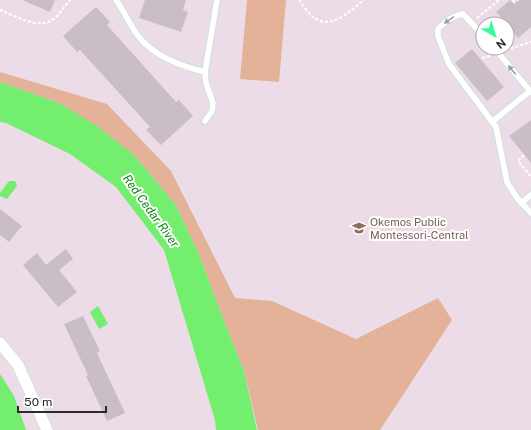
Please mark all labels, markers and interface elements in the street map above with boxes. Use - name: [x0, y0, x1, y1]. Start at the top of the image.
- one-way arrow: [444, 16, 454, 24]
- north arrow: [475, 16, 515, 56]
- text: N: [494, 37, 508, 51]
- one-way arrow: [508, 65, 517, 75]
- water label: Red Cedar River: [120, 172, 182, 251]
- place label: Okemos Public Montessori-Central: [370, 216, 469, 241]
- school or university icon: Okemos Public Montessori-Central: [351, 220, 367, 236]
- scale bar: [18, 388, 106, 414]
- text: 50 m: [24, 395, 52, 409]

